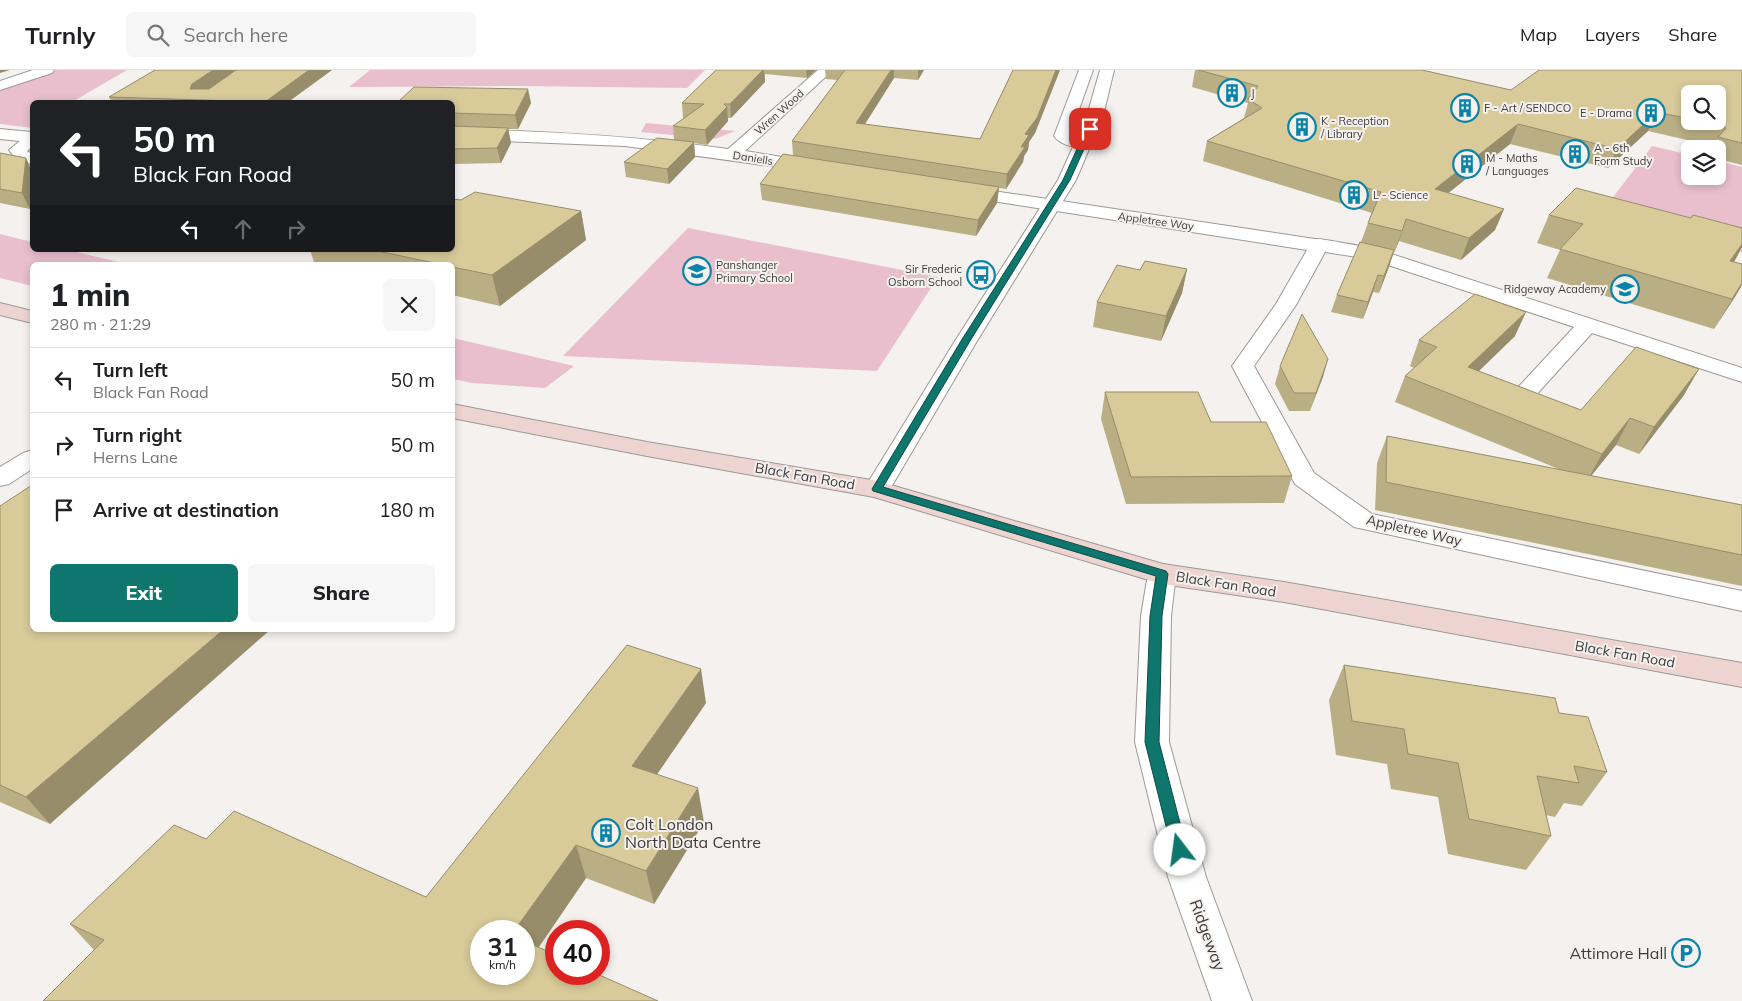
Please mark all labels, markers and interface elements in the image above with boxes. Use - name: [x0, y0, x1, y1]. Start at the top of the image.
- search box: [126, 12, 476, 57]
- text: Turnly: [25, 20, 96, 50]
- icon: search: [144, 21, 172, 49]
- text: Search here: [184, 23, 288, 47]
- text: Map: [1520, 23, 1557, 46]
- text: Layers: [1585, 23, 1640, 46]
- text: Share: [1668, 23, 1717, 46]
- building icon: J: [1217, 78, 1247, 108]
- map controls: [1681, 85, 1726, 185]
- button: search: [1681, 85, 1726, 130]
- street label: Wren Wood: [751, 86, 807, 138]
- place label: J: [1251, 86, 1255, 100]
- building icon: F - Art / SENDCO: [1450, 93, 1480, 123]
- building icon: E - Drama: [1636, 98, 1666, 128]
- place label: F - Art / SENDCO: [1484, 101, 1571, 115]
- place label: E - Drama: [1580, 106, 1632, 120]
- pin: [1069, 108, 1111, 150]
- building icon: K - Reception / Library: [1287, 112, 1317, 142]
- place label: K - Reception / Library: [1320, 114, 1389, 141]
- icon: arrive: [1076, 115, 1104, 143]
- text: 50 m: [133, 117, 216, 161]
- icon: left: [50, 120, 115, 185]
- building icon: A - 6th Form Study: [1560, 139, 1590, 169]
- button: layers: [1681, 140, 1726, 185]
- place label: A - 6th Form Study: [1594, 141, 1652, 168]
- street label: Daniells: [732, 148, 774, 168]
- building icon: M - Maths / Languages: [1452, 149, 1482, 179]
- place label: M - Maths / Languages: [1485, 151, 1549, 178]
- text: Black Fan Road: [133, 160, 292, 188]
- building icon: L - Science: [1339, 180, 1369, 210]
- place label: L - Science: [1373, 188, 1428, 202]
- street label: Appletree Way: [1117, 209, 1195, 233]
- icon: left: [176, 215, 204, 243]
- icon: ahead: [229, 215, 257, 243]
- icon: right: [282, 215, 310, 243]
- school or university icon: Panshanger Primary School: [682, 256, 712, 286]
- place label: Panshanger Primary School: [716, 258, 793, 285]
- bus stop icon: Sir Frederic Osborn School: [966, 260, 996, 290]
- place label: Sir Frederic Osborn School: [888, 262, 963, 289]
- school or university icon: Ridgeway Academy: [1610, 274, 1640, 304]
- text: 1 min: [50, 276, 130, 314]
- button: close: [383, 279, 435, 331]
- place label: Ridgeway Academy: [1504, 282, 1606, 296]
- text: 280 m · 21:29: [50, 314, 151, 334]
- text: Turn left: [93, 358, 168, 382]
- icon: left: [50, 366, 78, 394]
- text: 50 m: [391, 368, 435, 392]
- text: Black Fan Road: [93, 382, 209, 402]
- text: Turn right: [93, 423, 182, 447]
- icon: right: [50, 431, 78, 459]
- text: 50 m: [391, 433, 435, 457]
- text: Herns Lane: [93, 447, 178, 467]
- street label: Black Fan Road: [754, 458, 856, 494]
- icon: arrive: [50, 496, 78, 524]
- text: Arrive at destination: [93, 498, 279, 522]
- text: 180 m: [379, 498, 435, 522]
- street label: Appletree Way: [1365, 510, 1464, 550]
- button: Exit: [50, 564, 238, 622]
- button: Share: [248, 564, 435, 622]
- street label: Black Fan Road: [1175, 567, 1277, 601]
- street label: Black Fan Road: [1574, 636, 1676, 672]
- place label: Colt London North Data Centre: [625, 814, 761, 852]
- building icon: Colt London North Data Centre: [591, 818, 621, 848]
- position arrow: [1153, 823, 1205, 875]
- street label: Ridgeway: [1186, 897, 1230, 974]
- speed limit sign: 40: [545, 920, 610, 985]
- text: 31: [487, 931, 518, 962]
- parking icon: Attimore Hall: [1671, 938, 1701, 968]
- place label: Attimore Hall: [1569, 943, 1667, 963]
- text: km/h: [489, 957, 516, 972]

